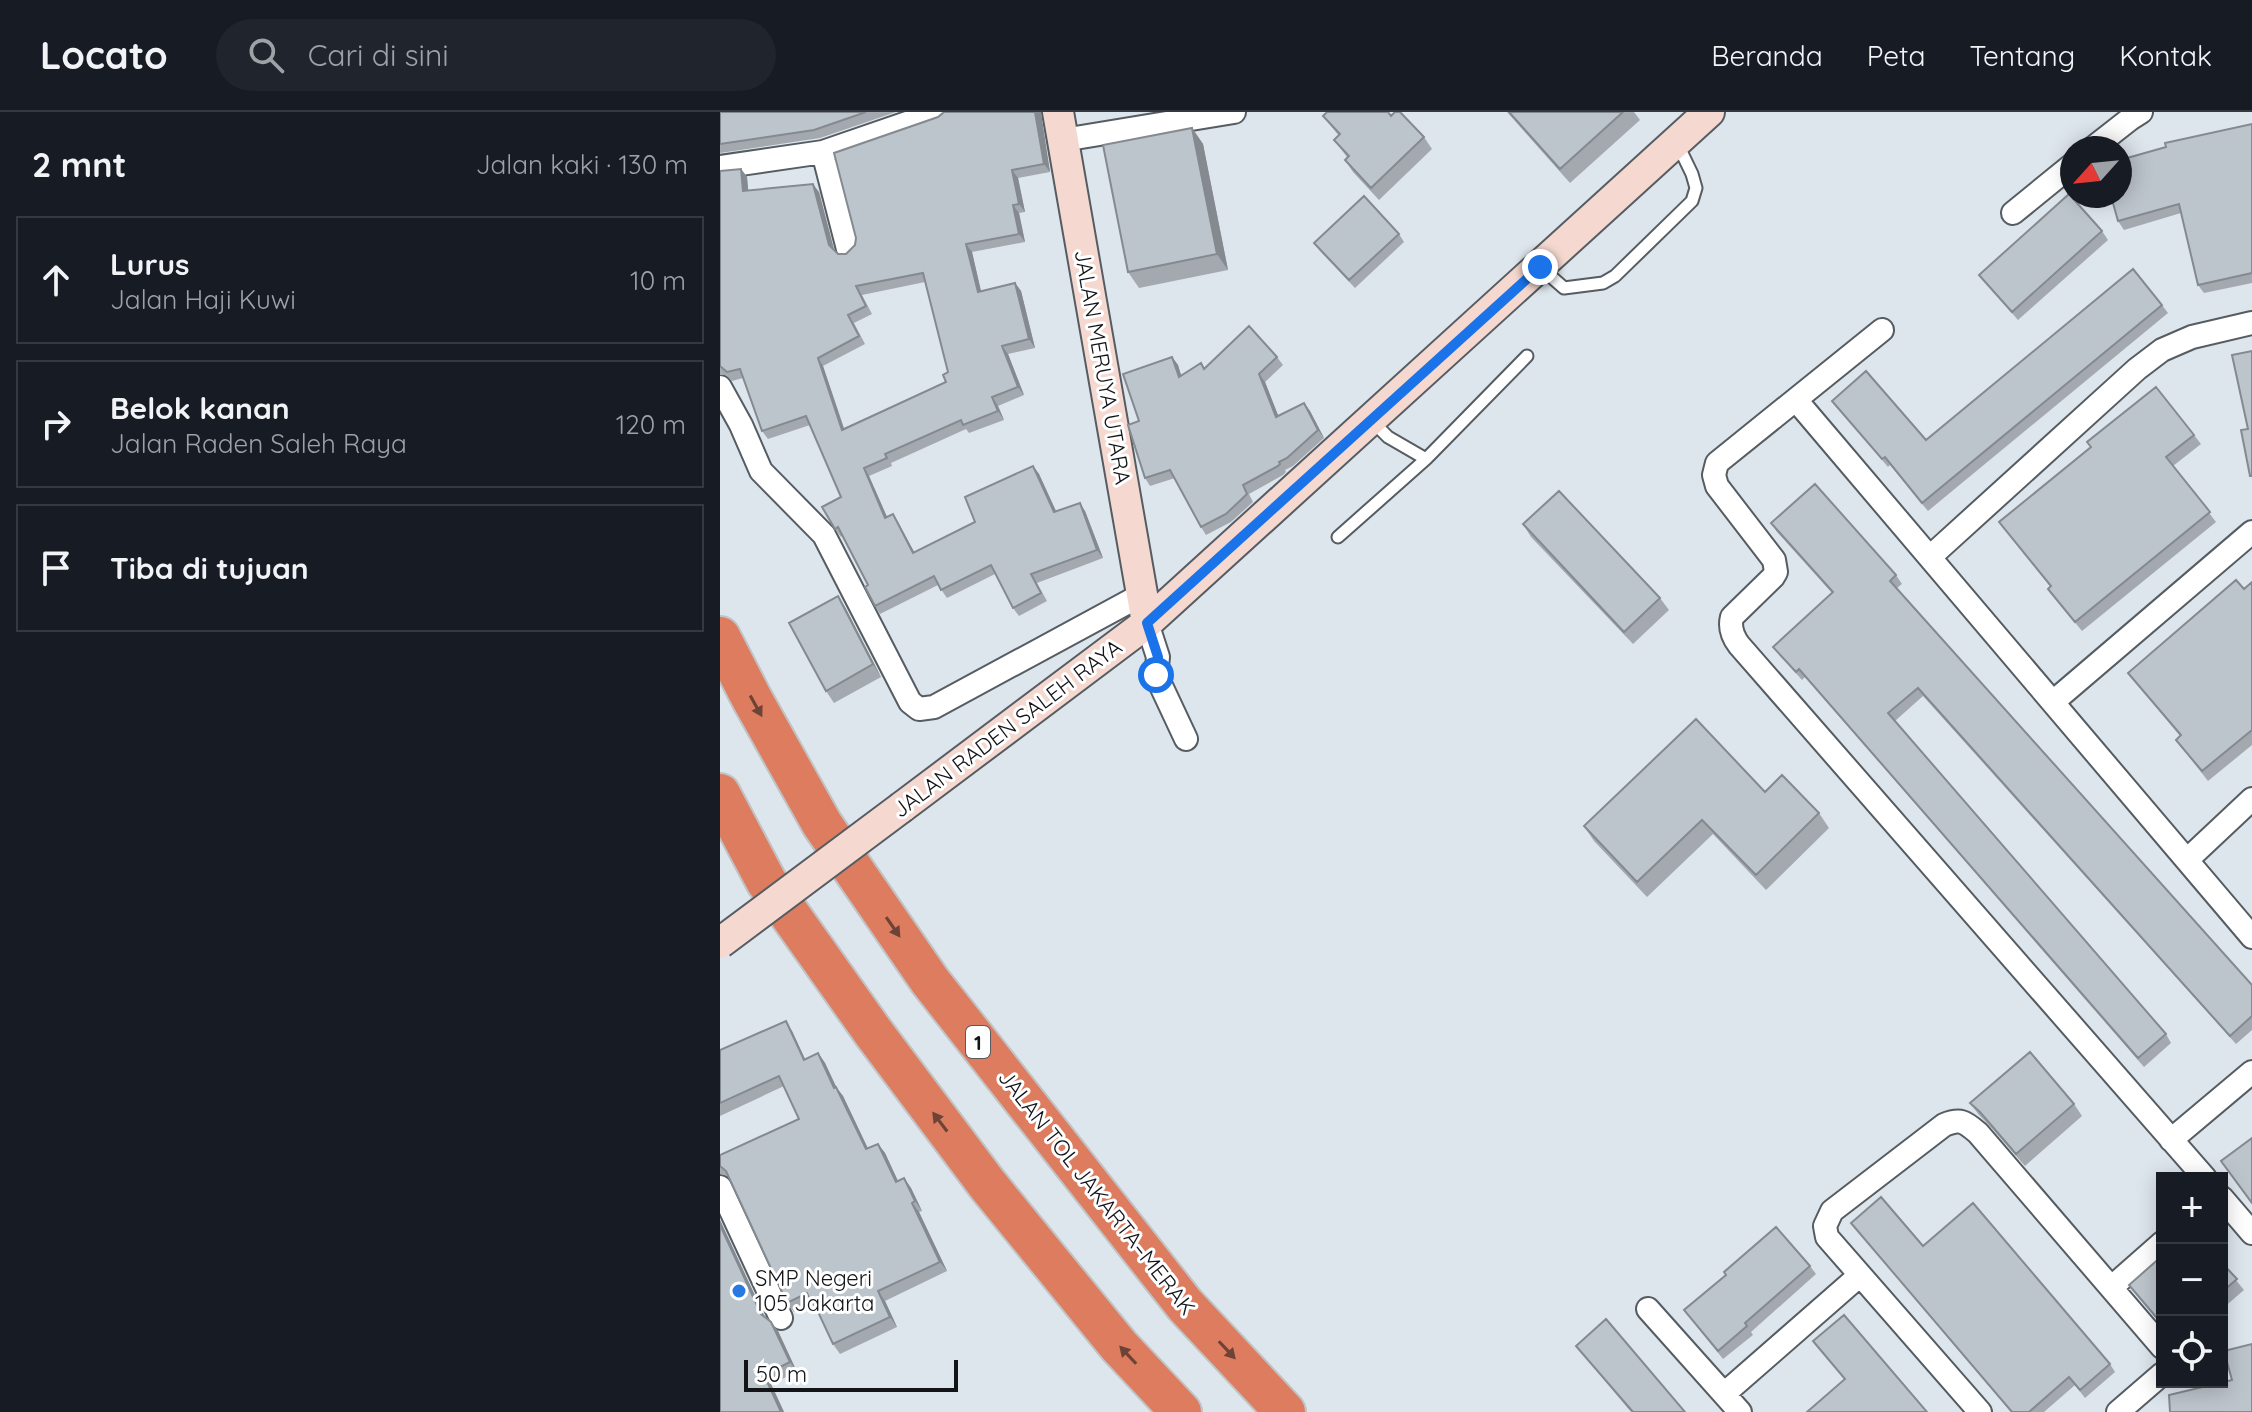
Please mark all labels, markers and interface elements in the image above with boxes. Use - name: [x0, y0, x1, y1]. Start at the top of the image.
- search box: [216, 19, 776, 91]
- text: Locato: [40, 31, 168, 79]
- icon: search: [244, 33, 288, 77]
- text: Cari di sini: [308, 36, 449, 74]
- text: Beranda: [1711, 38, 1823, 73]
- text: Peta: [1867, 38, 1925, 73]
- text: Tentang: [1969, 38, 2075, 73]
- text: Kontak: [2119, 38, 2212, 73]
- north arrow: [2060, 136, 2132, 208]
- text: 2 mnt: [32, 143, 126, 186]
- text: Jalan kaki · 130 m: [476, 148, 688, 181]
- text: Lurus: [110, 245, 190, 283]
- street label: JALAN MERUYA UTARA: [1069, 247, 1137, 487]
- route end: [1522, 249, 1558, 285]
- icon: ahead: [34, 258, 78, 302]
- text: 10 m: [630, 264, 686, 297]
- text: Jalan Haji Kuwi: [110, 283, 296, 316]
- text: Belok kanan: [110, 389, 290, 427]
- icon: right: [34, 402, 78, 446]
- text: 120 m: [616, 408, 686, 441]
- text: Jalan Raden Saleh Raya: [110, 427, 407, 460]
- icon: arrive: [34, 546, 78, 590]
- text: Tiba di tujuan: [110, 549, 309, 587]
- street label: JALAN RADEN SALEH RAYA: [887, 633, 1127, 823]
- route start: [1138, 657, 1174, 693]
- one-way arrow: [749, 695, 763, 717]
- one-way arrow: [885, 916, 900, 937]
- road number: 1: [966, 1026, 990, 1058]
- street label: JALAN TOL JAKARTA–MERAK: [992, 1064, 1202, 1320]
- one-way arrow: [933, 1111, 948, 1132]
- map controls: [2156, 1172, 2228, 1388]
- button: +: [2156, 1172, 2228, 1244]
- button: −: [2156, 1244, 2228, 1316]
- place label: SMP Negeri 105 Jakarta: [755, 1264, 874, 1317]
- marker: SMP Negeri 105 Jakarta: [730, 1282, 748, 1300]
- button: locate: [2156, 1316, 2228, 1388]
- one-way arrow: [1218, 1340, 1236, 1359]
- one-way arrow: [1119, 1346, 1137, 1365]
- scale bar: [744, 1356, 958, 1392]
- text: 50 m: [756, 1360, 807, 1388]

